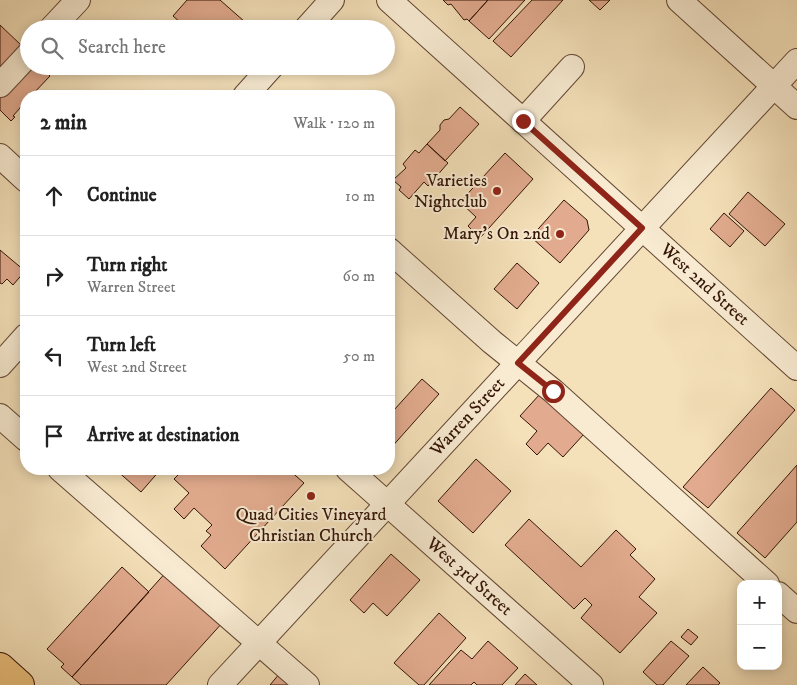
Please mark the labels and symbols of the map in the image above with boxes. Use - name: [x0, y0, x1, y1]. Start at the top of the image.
- route end: [512, 110, 535, 133]
- place label: Varieties Nightclub: [414, 170, 487, 213]
- marker: Varieties Nightclub: [491, 185, 503, 197]
- place label: Mary's On 2nd: [443, 223, 550, 245]
- marker: Mary's On 2nd: [554, 228, 566, 240]
- street label: West 2nd Street: [655, 238, 754, 331]
- street label: Warren Street: [425, 373, 510, 462]
- route start: [542, 380, 565, 403]
- marker: Quad Cities Vineyard Christian Church: [305, 490, 317, 502]
- place label: Quad Cities Vineyard Christian Church: [235, 504, 387, 547]
- street label: West 3rd Street: [421, 532, 517, 621]

